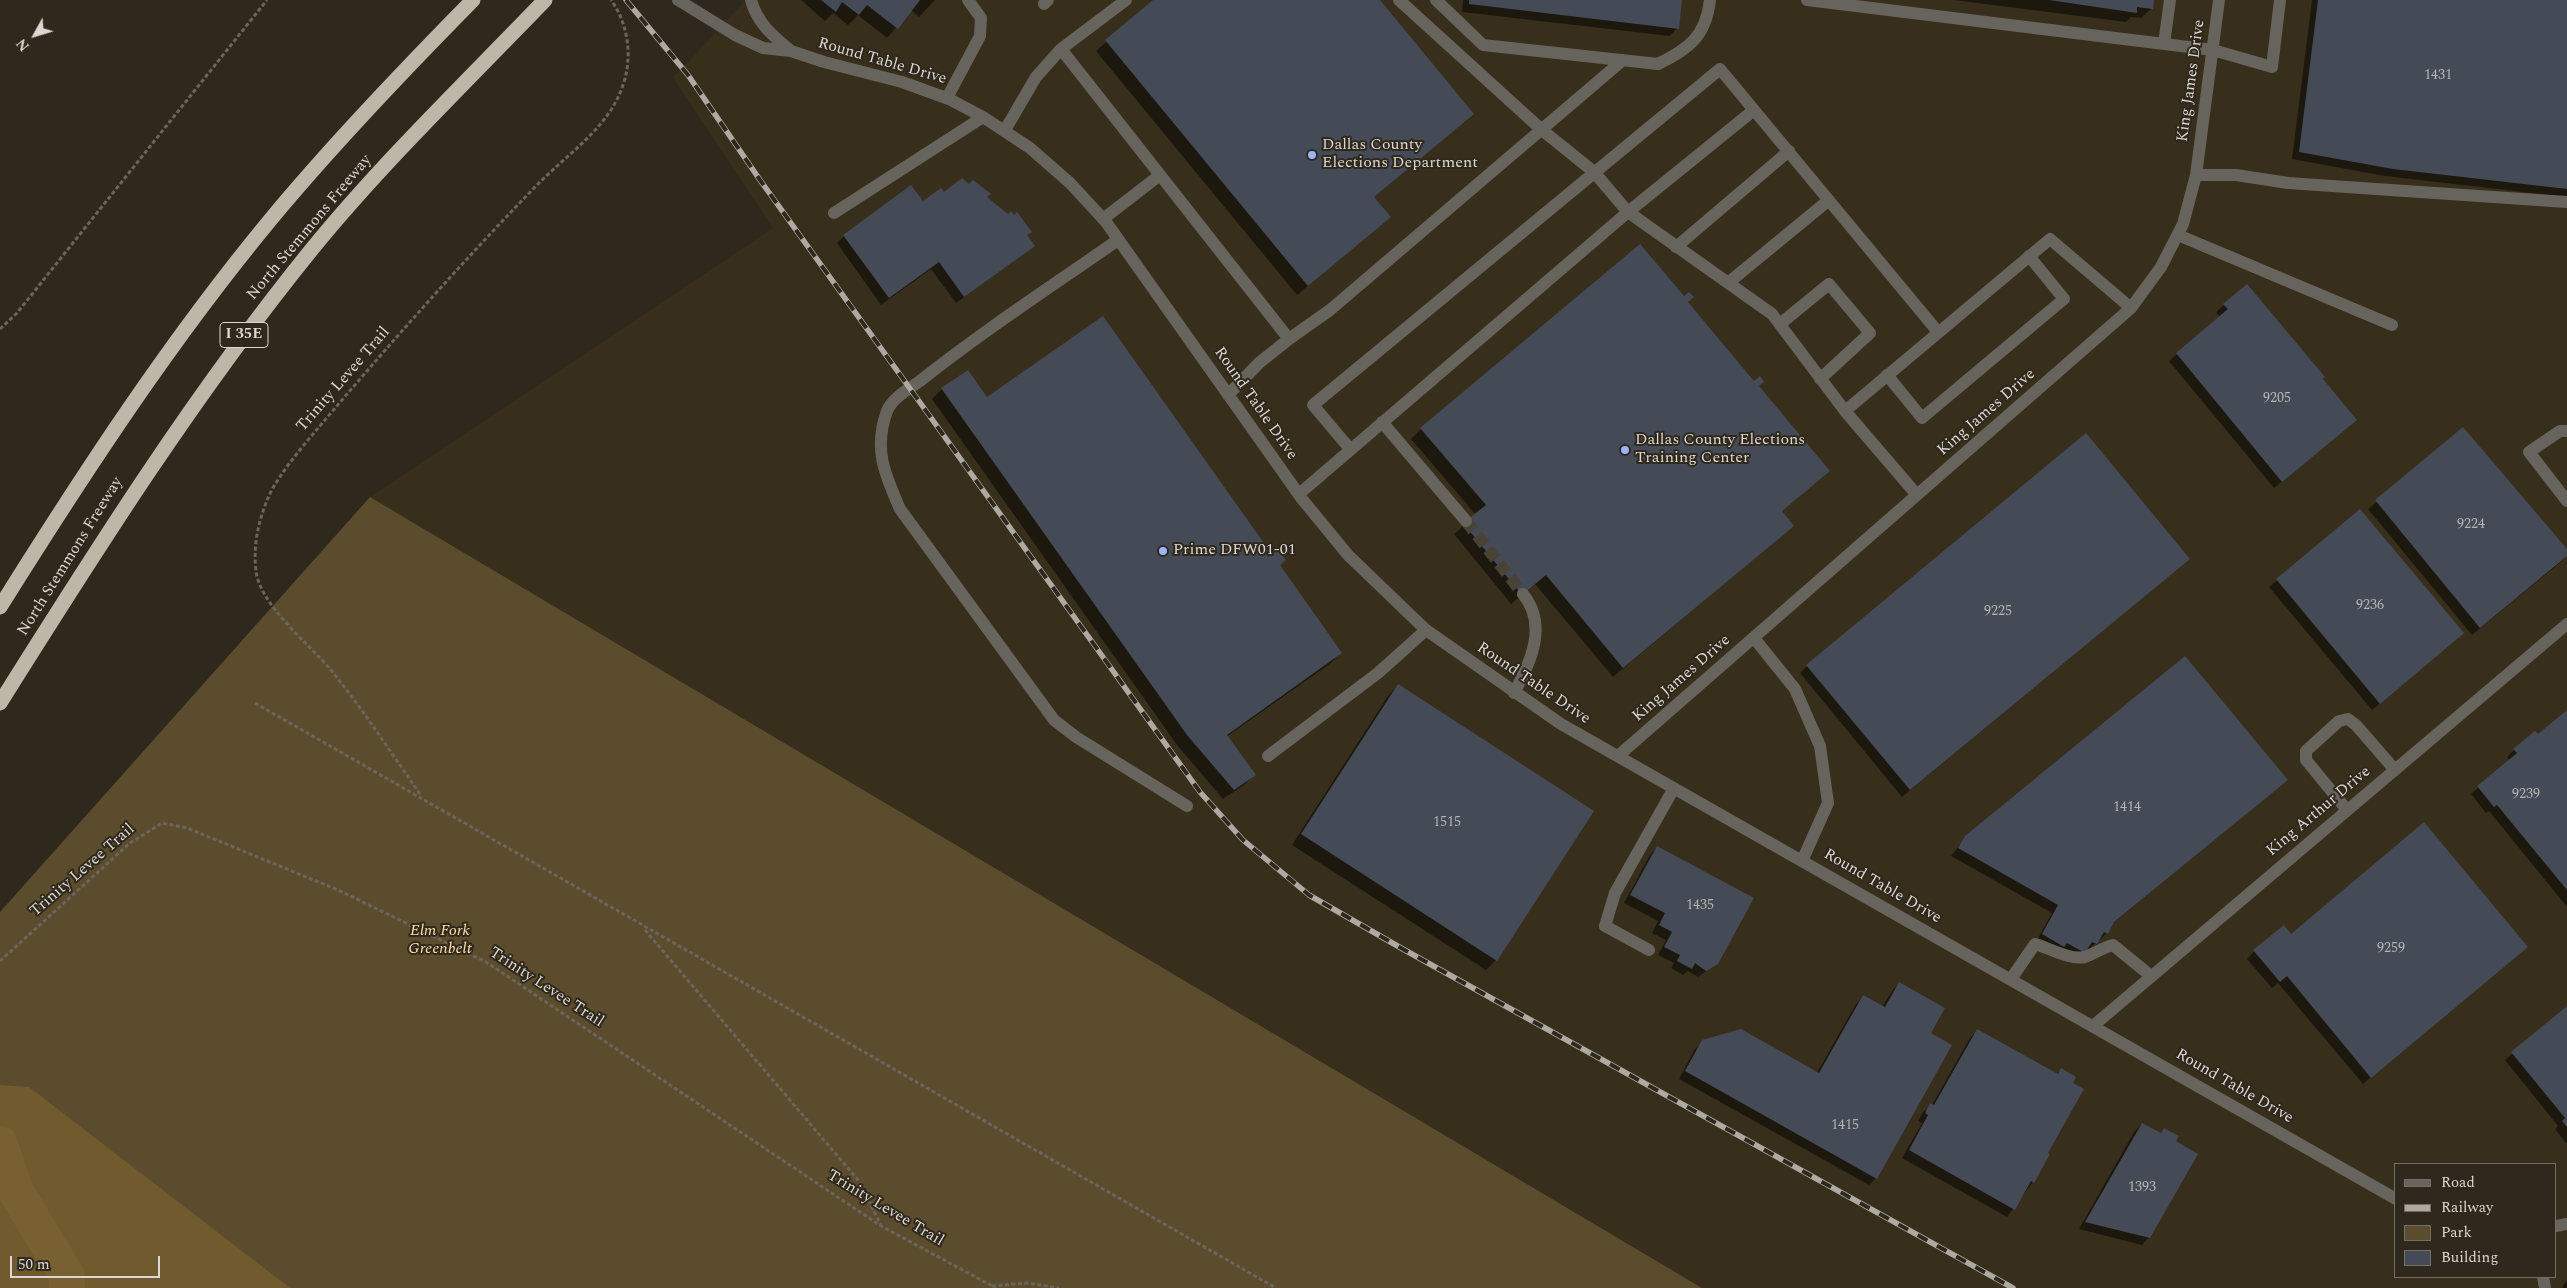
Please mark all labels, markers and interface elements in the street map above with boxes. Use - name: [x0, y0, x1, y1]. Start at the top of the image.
- north arrow: [10, 10, 60, 60]
- street label: King James Drive: [2174, 19, 2210, 143]
- text: N: [11, 34, 35, 56]
- street label: Round Table Drive: [815, 34, 949, 90]
- house number: 1431: [2424, 68, 2452, 84]
- place label: Dallas County Elections Department: [1322, 136, 1478, 174]
- marker: Dallas County Elections Department: [1306, 149, 1318, 161]
- street label: North Stemmons Freeway: [244, 151, 376, 305]
- road number: I 35E: [220, 322, 268, 348]
- street label: Trinity Levee Trail: [293, 324, 395, 436]
- street label: Round Table Drive: [1209, 344, 1301, 464]
- street label: King James Drive: [1934, 365, 2040, 461]
- house number: 9205: [2263, 391, 2291, 407]
- place label: Dallas County Elections Training Center: [1635, 431, 1805, 469]
- marker: Dallas County Elections Training Center: [1619, 444, 1631, 456]
- street label: North Stemmons Freeway: [14, 474, 128, 640]
- house number: 9224: [2457, 517, 2485, 533]
- place label: Prime DFW01-01: [1173, 541, 1296, 561]
- marker: Prime DFW01-01: [1157, 545, 1169, 557]
- house number: 9236: [2356, 598, 2384, 614]
- house number: 9225: [1984, 604, 2012, 620]
- street label: King James Drive: [1629, 631, 1735, 727]
- street label: Round Table Drive: [1473, 639, 1593, 729]
- street label: King Arthur Drive: [2263, 763, 2375, 861]
- house number: 9239: [2512, 787, 2540, 803]
- house number: 1414: [2113, 800, 2141, 816]
- house number: 1515: [1433, 815, 1461, 831]
- street label: Trinity Levee Trail: [27, 820, 139, 922]
- street label: Round Table Drive: [1820, 845, 1944, 929]
- house number: 1435: [1686, 898, 1714, 914]
- park label: Elm Fork Greenbelt: [408, 922, 472, 960]
- house number: 9259: [2377, 941, 2405, 957]
- street label: Trinity Levee Trail: [485, 944, 607, 1032]
- street label: Round Table Drive: [2172, 1045, 2296, 1129]
- house number: 1415: [1831, 1118, 1859, 1134]
- legend: [2394, 1163, 2557, 1278]
- street label: Trinity Levee Trail: [823, 1167, 947, 1251]
- text: Road: [2441, 1171, 2475, 1194]
- house number: 1393: [2128, 1180, 2156, 1196]
- text: Railway: [2441, 1196, 2493, 1219]
- text: Park: [2441, 1221, 2472, 1244]
- scale bar: [12, 1246, 162, 1278]
- text: Building: [2441, 1246, 2498, 1269]
- text: 50 m: [18, 1253, 50, 1276]

